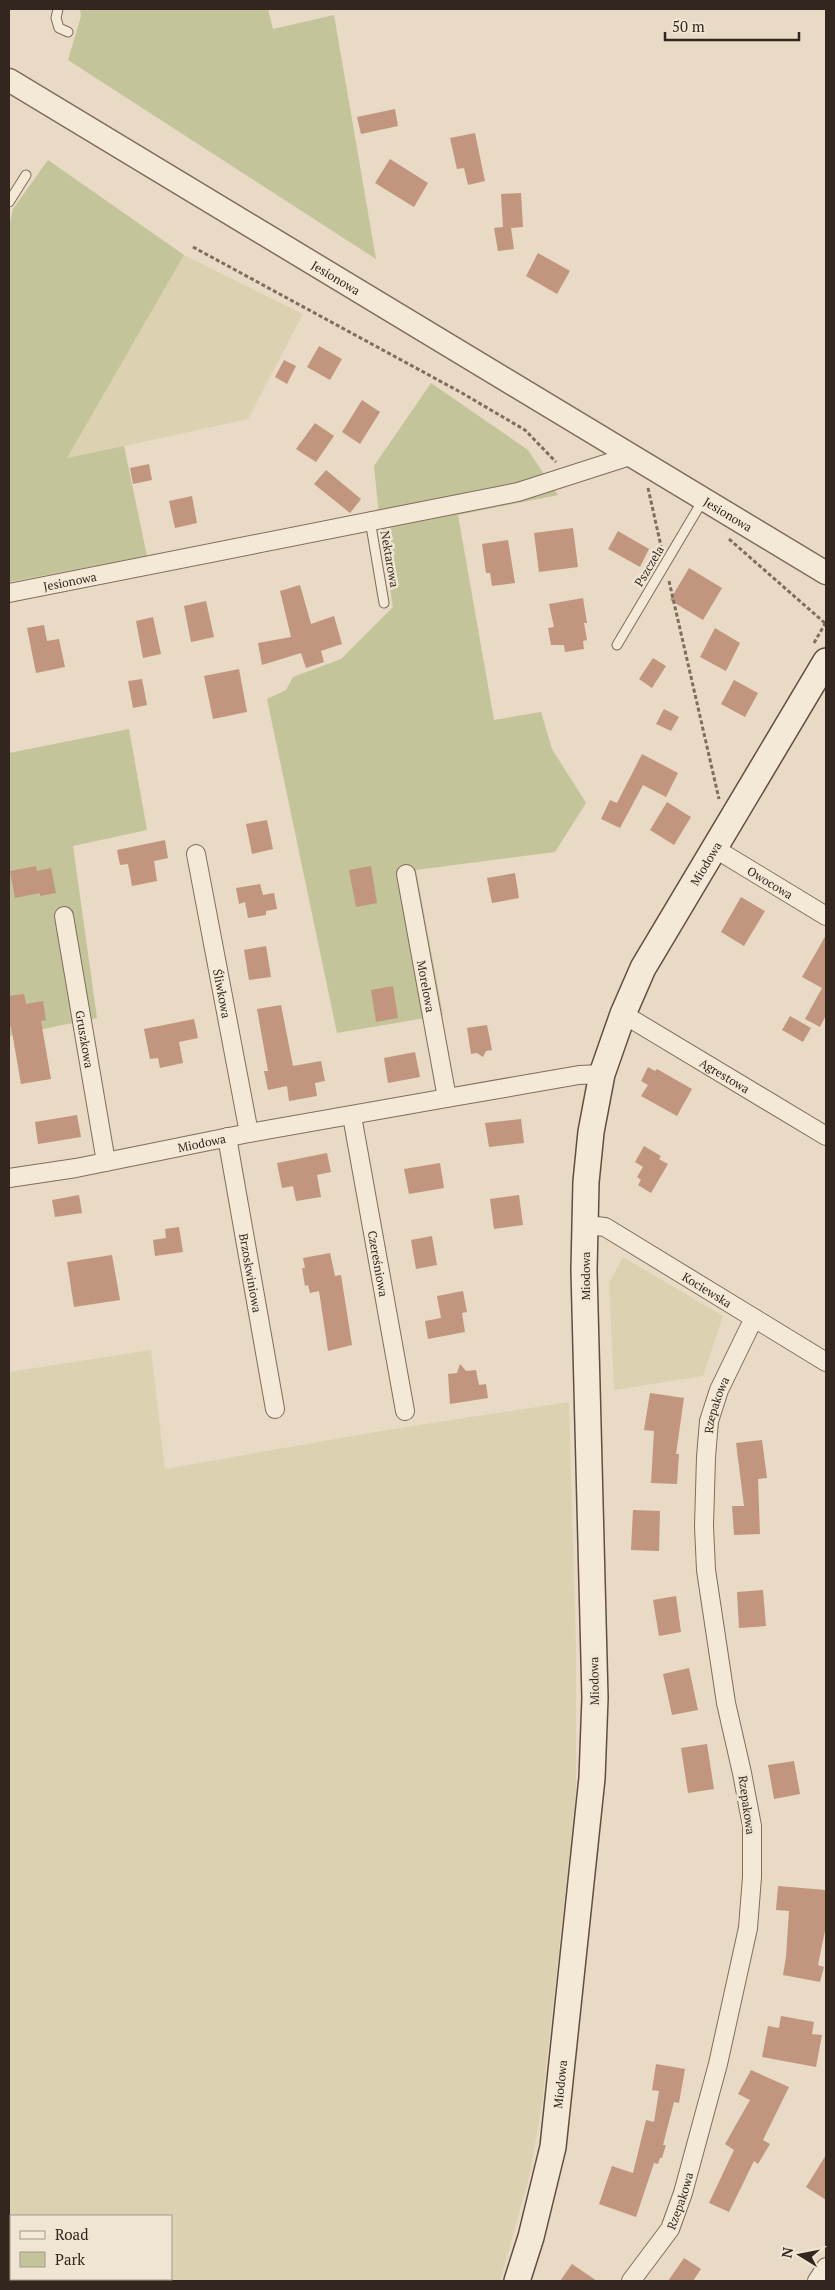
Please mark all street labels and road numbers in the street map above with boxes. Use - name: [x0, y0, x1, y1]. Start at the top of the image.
- street label: Jesionowa: [309, 257, 363, 298]
- street label: Jesionowa: [701, 494, 755, 534]
- street label: Nektarowa: [378, 529, 402, 589]
- street label: Pszczela: [631, 543, 667, 589]
- street label: Jesionowa: [42, 568, 98, 594]
- street label: Miodowa: [687, 839, 724, 888]
- street label: Owocowa: [745, 863, 796, 902]
- street label: Morelowa: [414, 959, 439, 1013]
- street label: Śliwkowa: [210, 968, 235, 1019]
- street label: Gruszkowa: [73, 1009, 97, 1069]
- street label: Agrestowa: [697, 1055, 753, 1096]
- street label: Miodowa: [176, 1130, 227, 1155]
- street label: Czereśniowa: [365, 1229, 392, 1298]
- street label: Brzoskwiniowa: [237, 1232, 265, 1314]
- street label: Miodowa: [578, 1252, 593, 1300]
- street label: Kociewska: [680, 1269, 735, 1310]
- street label: Rzepakowa: [700, 1374, 732, 1434]
- street label: Miodowa: [586, 1657, 602, 1705]
- street label: Rzepakowa: [735, 1775, 759, 1835]
- street label: Miodowa: [550, 2059, 570, 2109]
- street label: Rzepakowa: [663, 2170, 696, 2231]

